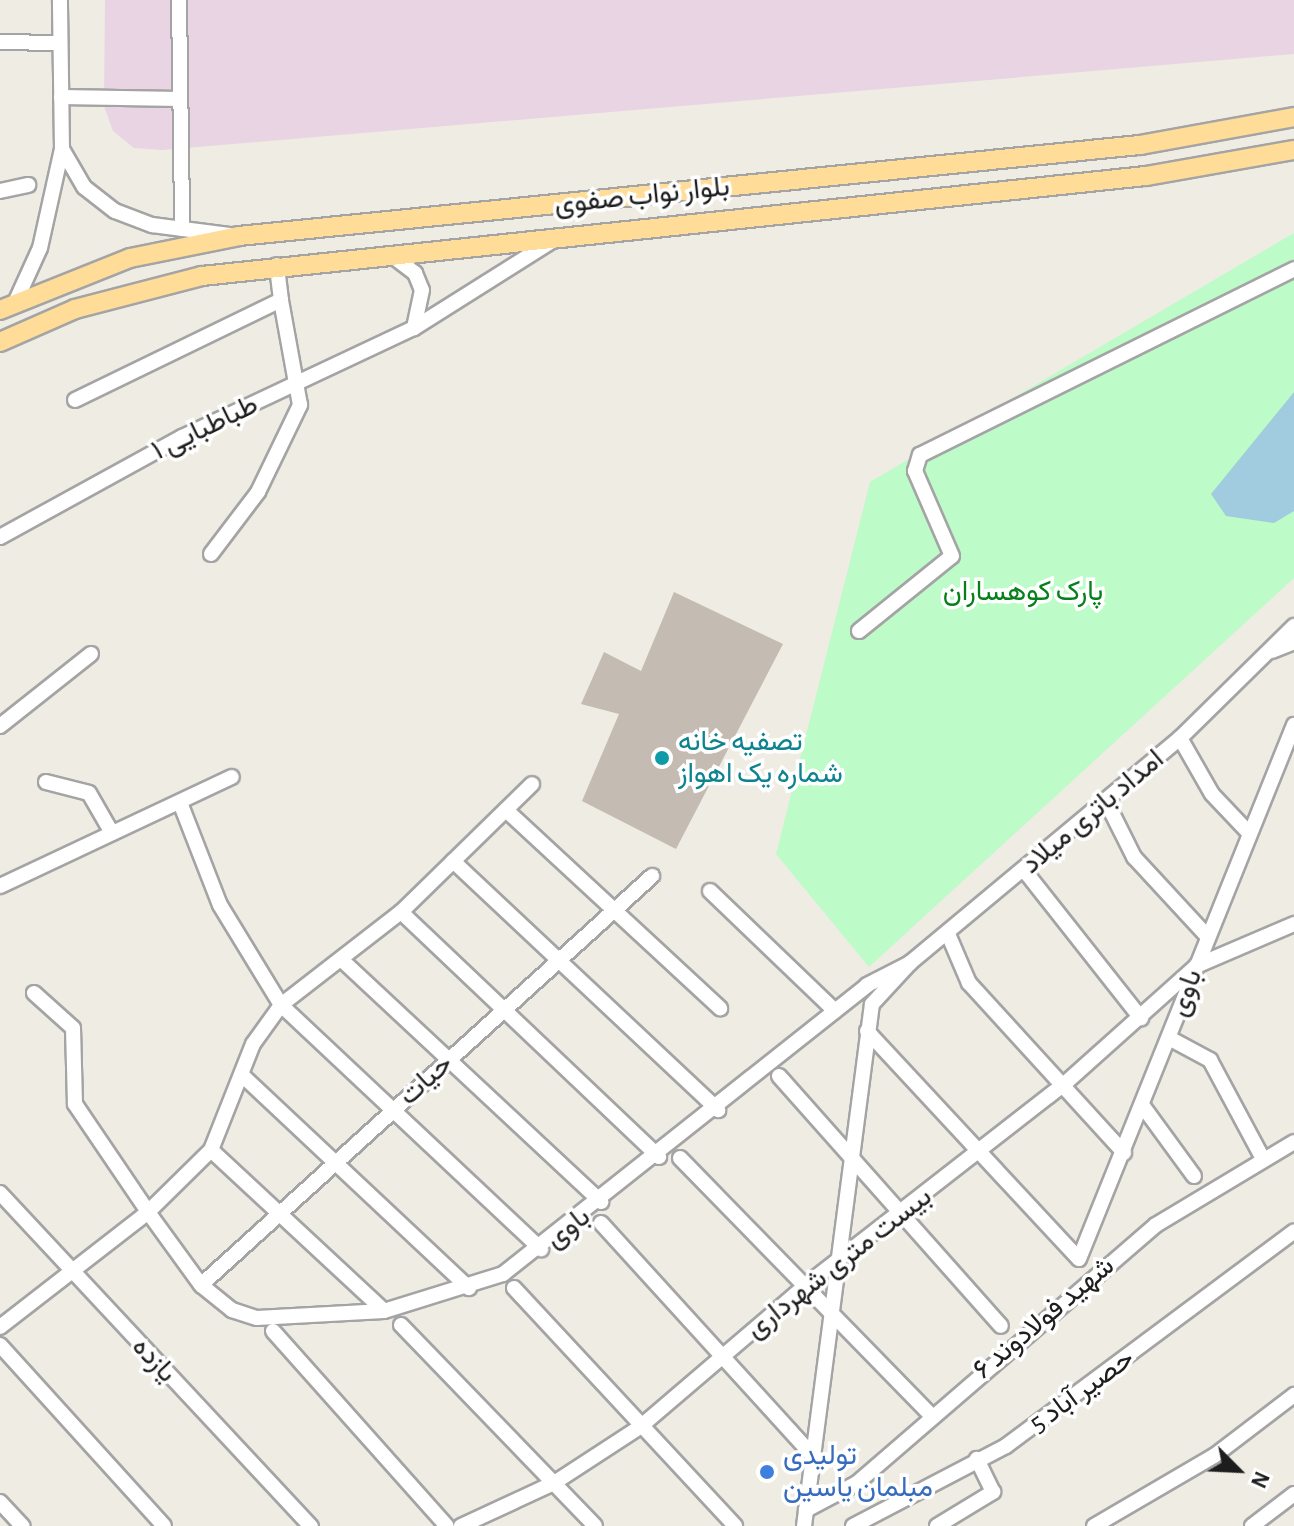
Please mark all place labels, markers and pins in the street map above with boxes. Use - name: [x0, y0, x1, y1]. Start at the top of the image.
- place label: تصفیه خانه شماره یک اهواز: [678, 725, 843, 791]
- marker: تصفیه خانه شماره یک اهواز: [653, 749, 671, 767]
- place label: تولیدی مبلمان یاسین: [783, 1439, 933, 1505]
- marker: تولیدی مبلمان یاسین: [758, 1463, 776, 1481]

